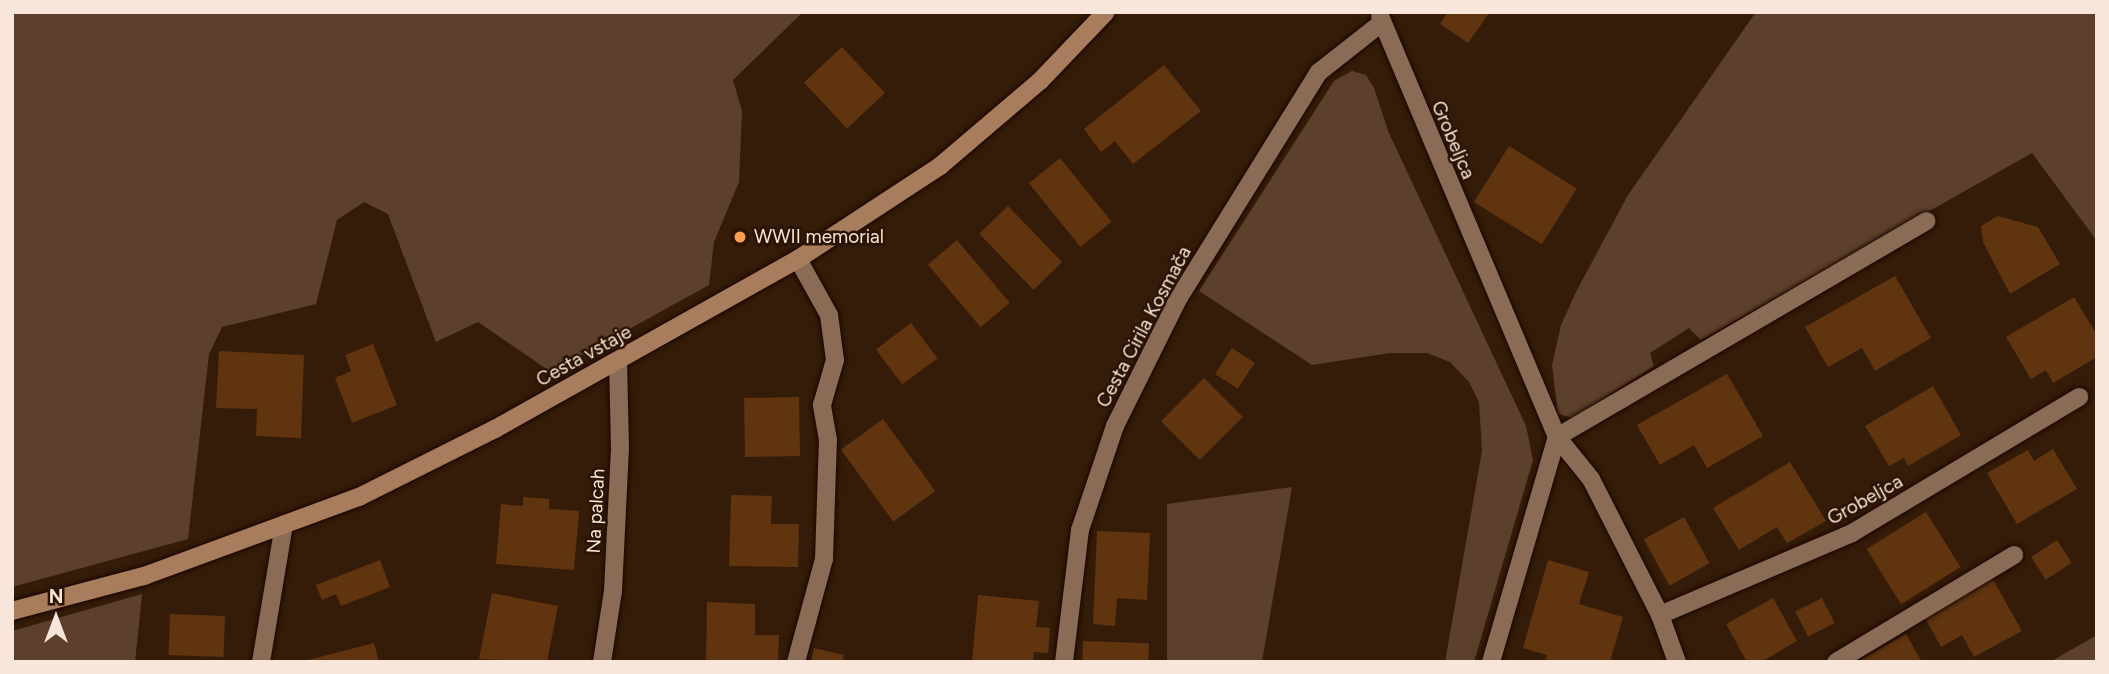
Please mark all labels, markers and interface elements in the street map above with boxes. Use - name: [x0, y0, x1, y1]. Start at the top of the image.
- street label: Grobeljca: [1426, 98, 1480, 182]
- place label: WWII memorial: [754, 226, 884, 248]
- marker: WWII memorial: [732, 229, 748, 245]
- street label: Cesta Cirila Kosmača: [1092, 243, 1196, 411]
- street label: Cesta vstaje: [532, 320, 636, 392]
- street label: Na palcah: [582, 468, 610, 554]
- street label: Grobeljca: [1823, 470, 1907, 530]
- north arrow: [21, 583, 91, 653]
- text: N: [49, 585, 63, 608]

